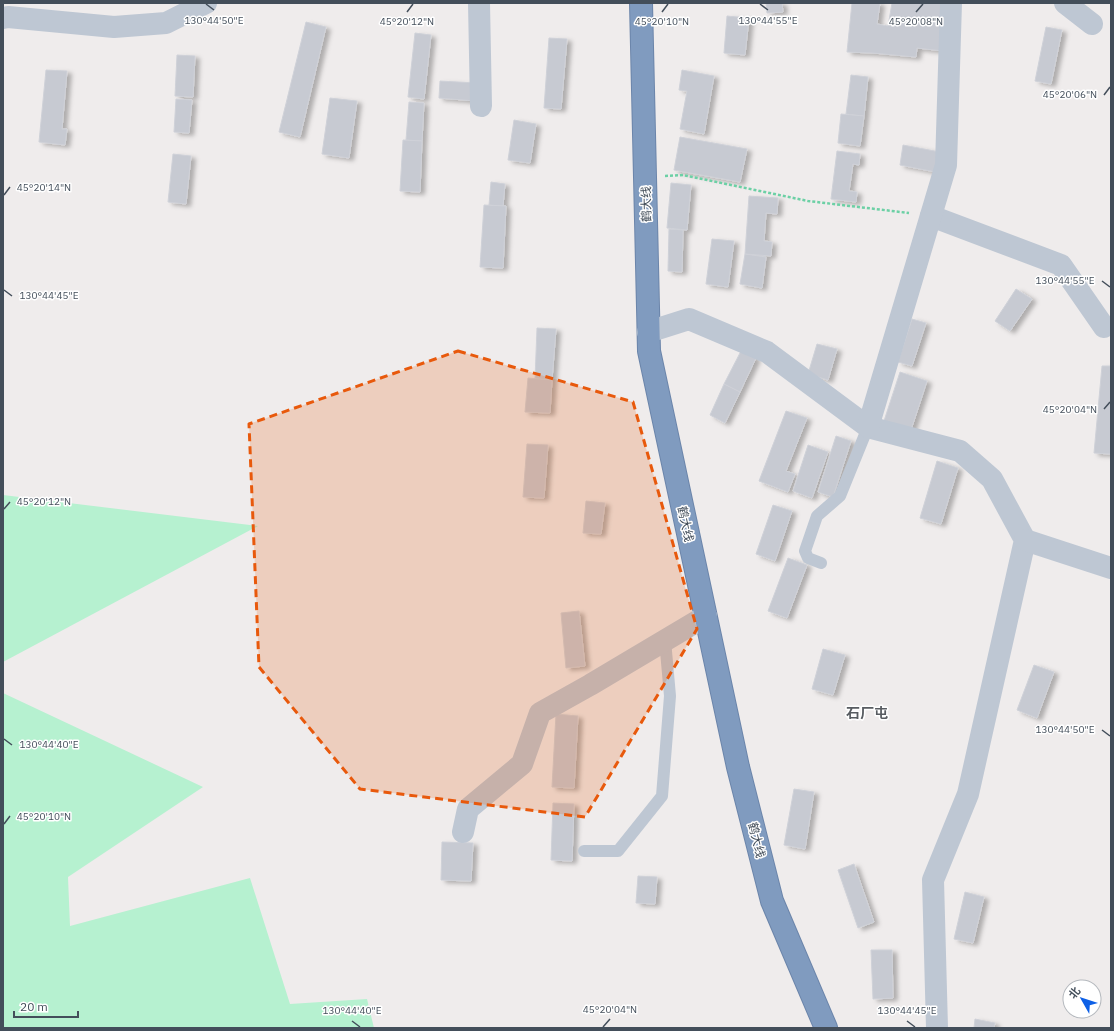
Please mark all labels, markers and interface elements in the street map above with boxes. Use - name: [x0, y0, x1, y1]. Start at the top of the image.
- text: 130°44'50"E: [184, 14, 244, 27]
- text: 130°44'55"E: [738, 14, 798, 27]
- text: 45°20'12"N: [380, 15, 434, 28]
- text: 45°20'10"N: [635, 15, 689, 28]
- text: 45°20'08"N: [889, 15, 943, 28]
- text: 45°20'06"N: [1043, 88, 1097, 101]
- text: 45°20'14"N: [17, 181, 71, 194]
- street label: 鹤大线: [638, 186, 654, 222]
- text: 130°44'55"E: [1035, 274, 1095, 287]
- text: 130°44'45"E: [19, 289, 79, 302]
- text: 45°20'04"N: [1043, 403, 1097, 416]
- text: 45°20'12"N: [17, 495, 71, 508]
- street label: 鹤大线: [675, 505, 697, 543]
- district label: 石厂屯: [846, 704, 888, 722]
- text: 130°44'50"E: [1035, 723, 1095, 736]
- text: 130°44'40"E: [19, 738, 79, 751]
- text: 45°20'10"N: [17, 810, 71, 823]
- street label: 鹤大线: [745, 821, 769, 859]
- north arrow: [1062, 979, 1102, 1019]
- text: 北: [1065, 984, 1083, 1001]
- scale bar: [14, 993, 78, 1019]
- text: 20 m: [20, 999, 48, 1014]
- text: 45°20'04"N: [583, 1003, 637, 1016]
- text: 130°44'40"E: [322, 1004, 382, 1017]
- text: 130°44'45"E: [877, 1004, 937, 1017]

